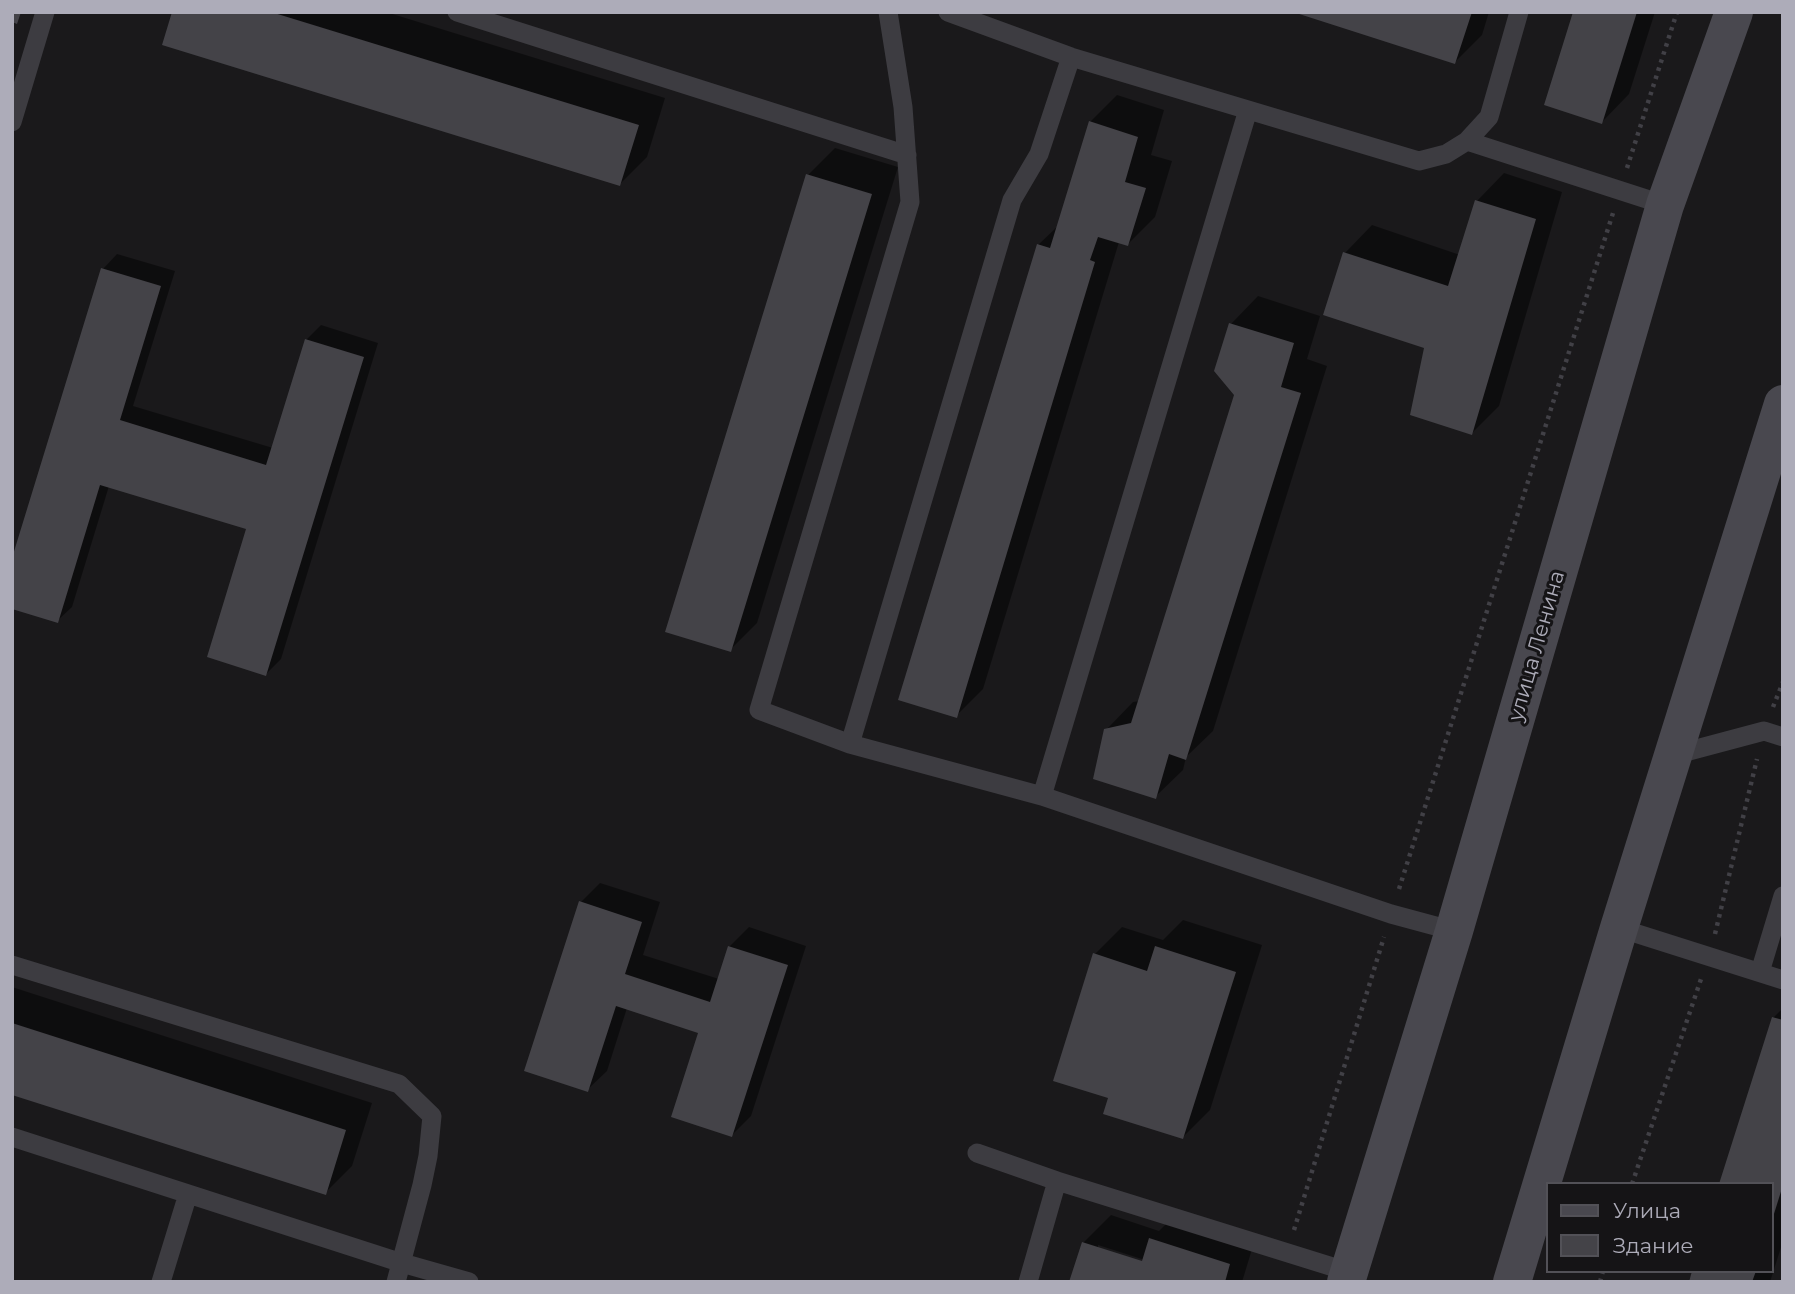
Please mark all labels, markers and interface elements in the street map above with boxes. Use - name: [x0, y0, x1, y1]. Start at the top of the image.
- street label: улица Ленина: [1503, 568, 1571, 724]
- legend: [1546, 1182, 1774, 1273]
- text: Улица: [1613, 1198, 1681, 1223]
- text: Здание: [1613, 1233, 1694, 1258]

